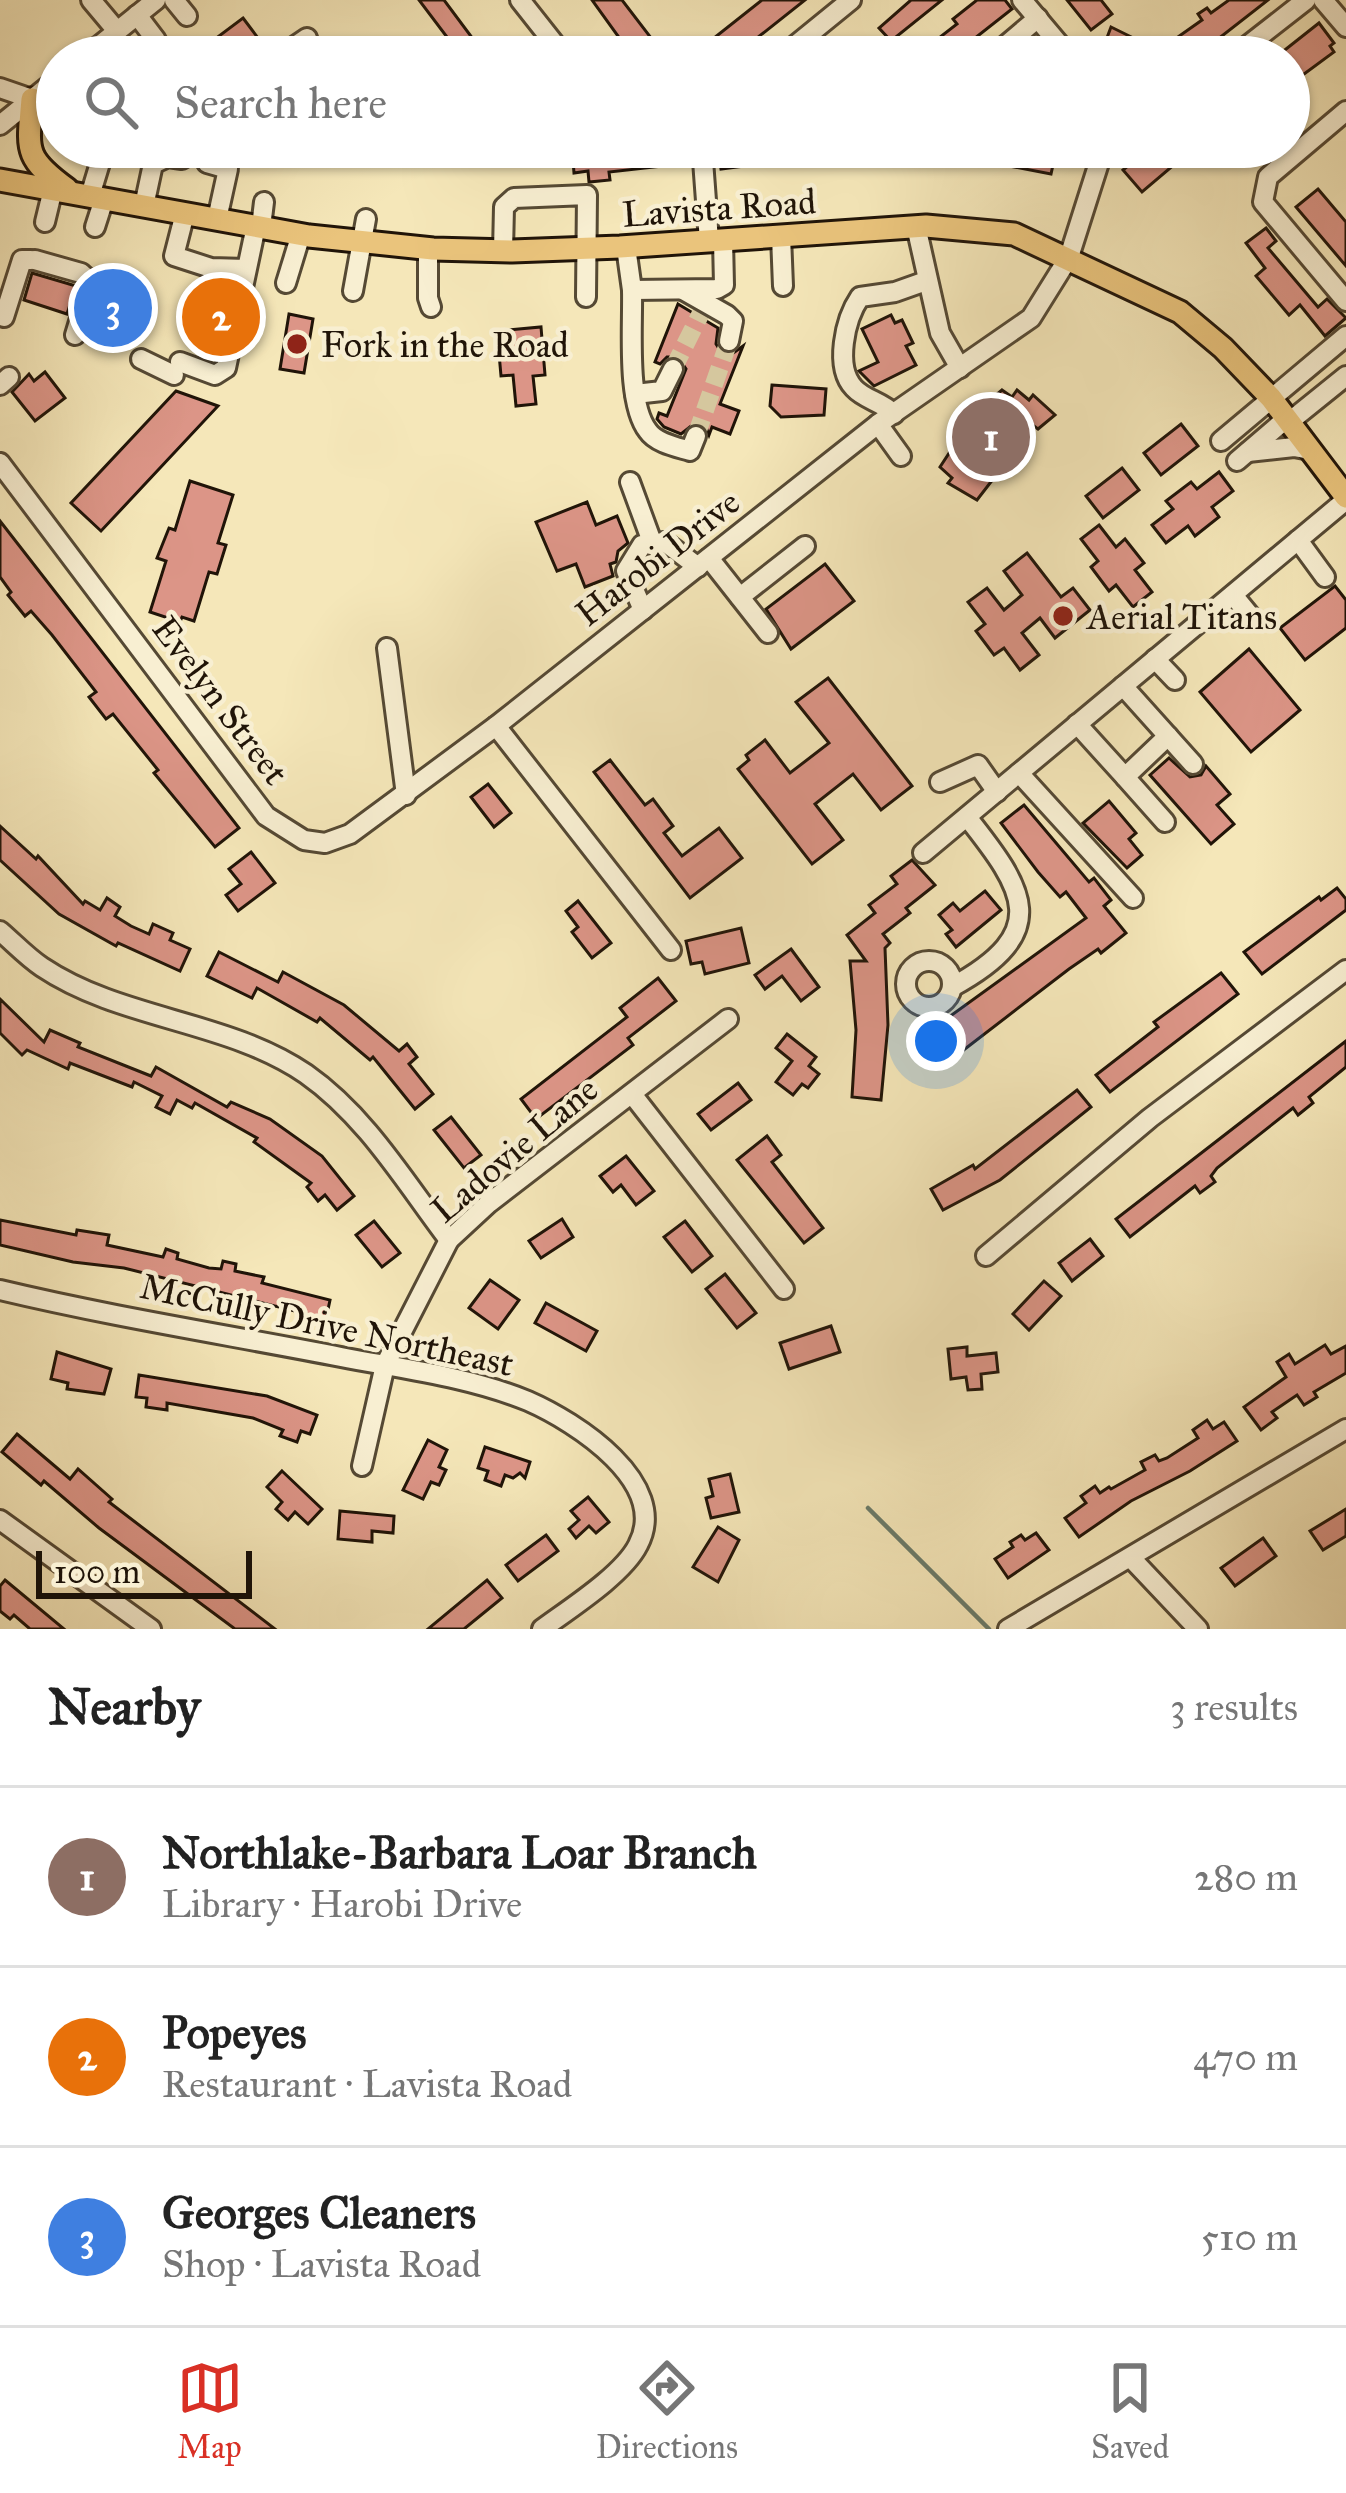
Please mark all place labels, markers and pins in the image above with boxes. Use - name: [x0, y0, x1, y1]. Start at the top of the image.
- pin: 3: [74, 263, 152, 353]
- pin: 2: [182, 272, 260, 362]
- place label: Fork in the Road: [321, 323, 569, 367]
- marker: Fork in the Road: [284, 331, 310, 357]
- pin: 1: [952, 392, 1030, 482]
- place label: Aerial Titans: [1085, 595, 1277, 639]
- marker: Aerial Titans: [1050, 603, 1076, 629]

